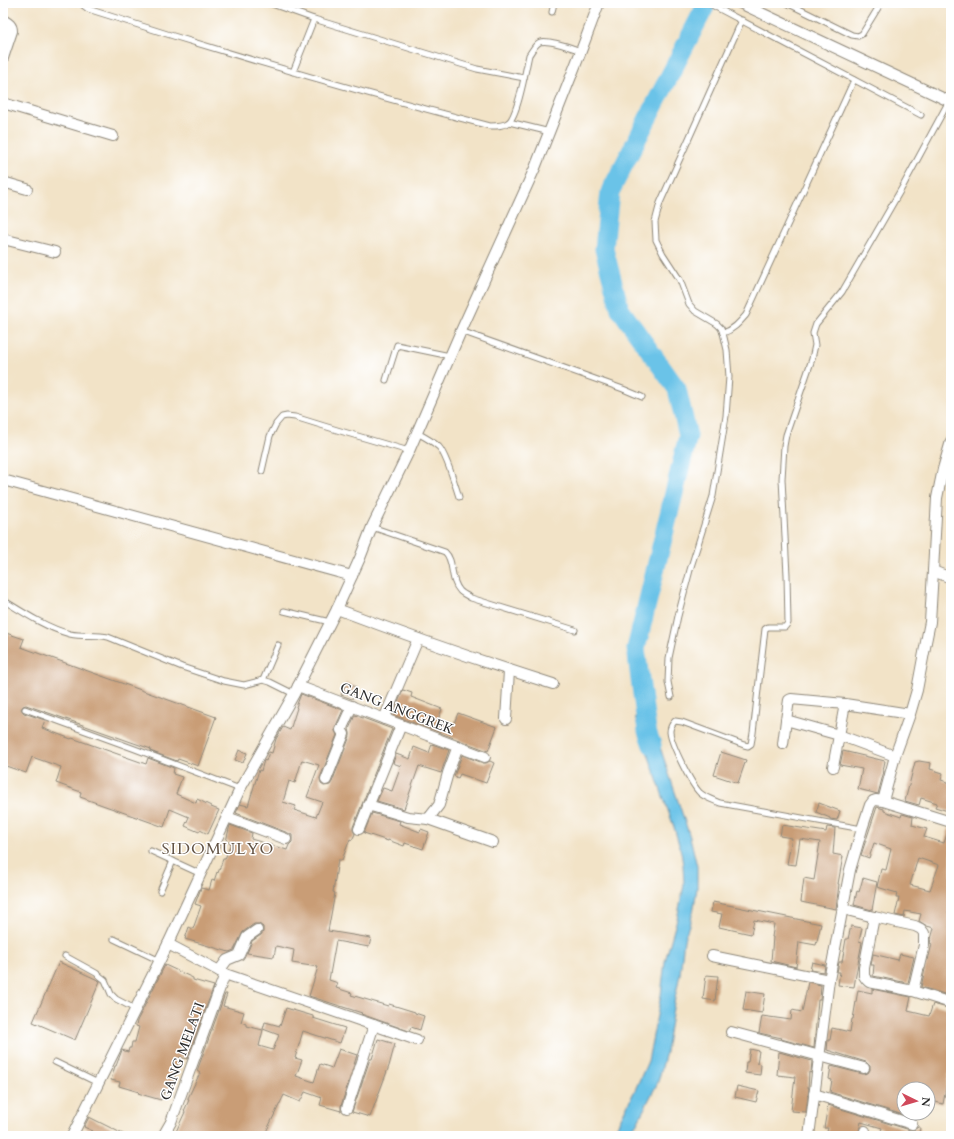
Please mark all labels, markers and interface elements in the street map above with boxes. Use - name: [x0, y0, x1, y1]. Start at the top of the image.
- street label: GANG ANGGREK: [337, 678, 457, 739]
- district label: SIDOMULYO: [162, 838, 274, 860]
- street label: GANG MELATI: [156, 999, 209, 1103]
- north arrow: [896, 1081, 936, 1121]
- text: N: [918, 1096, 933, 1108]

